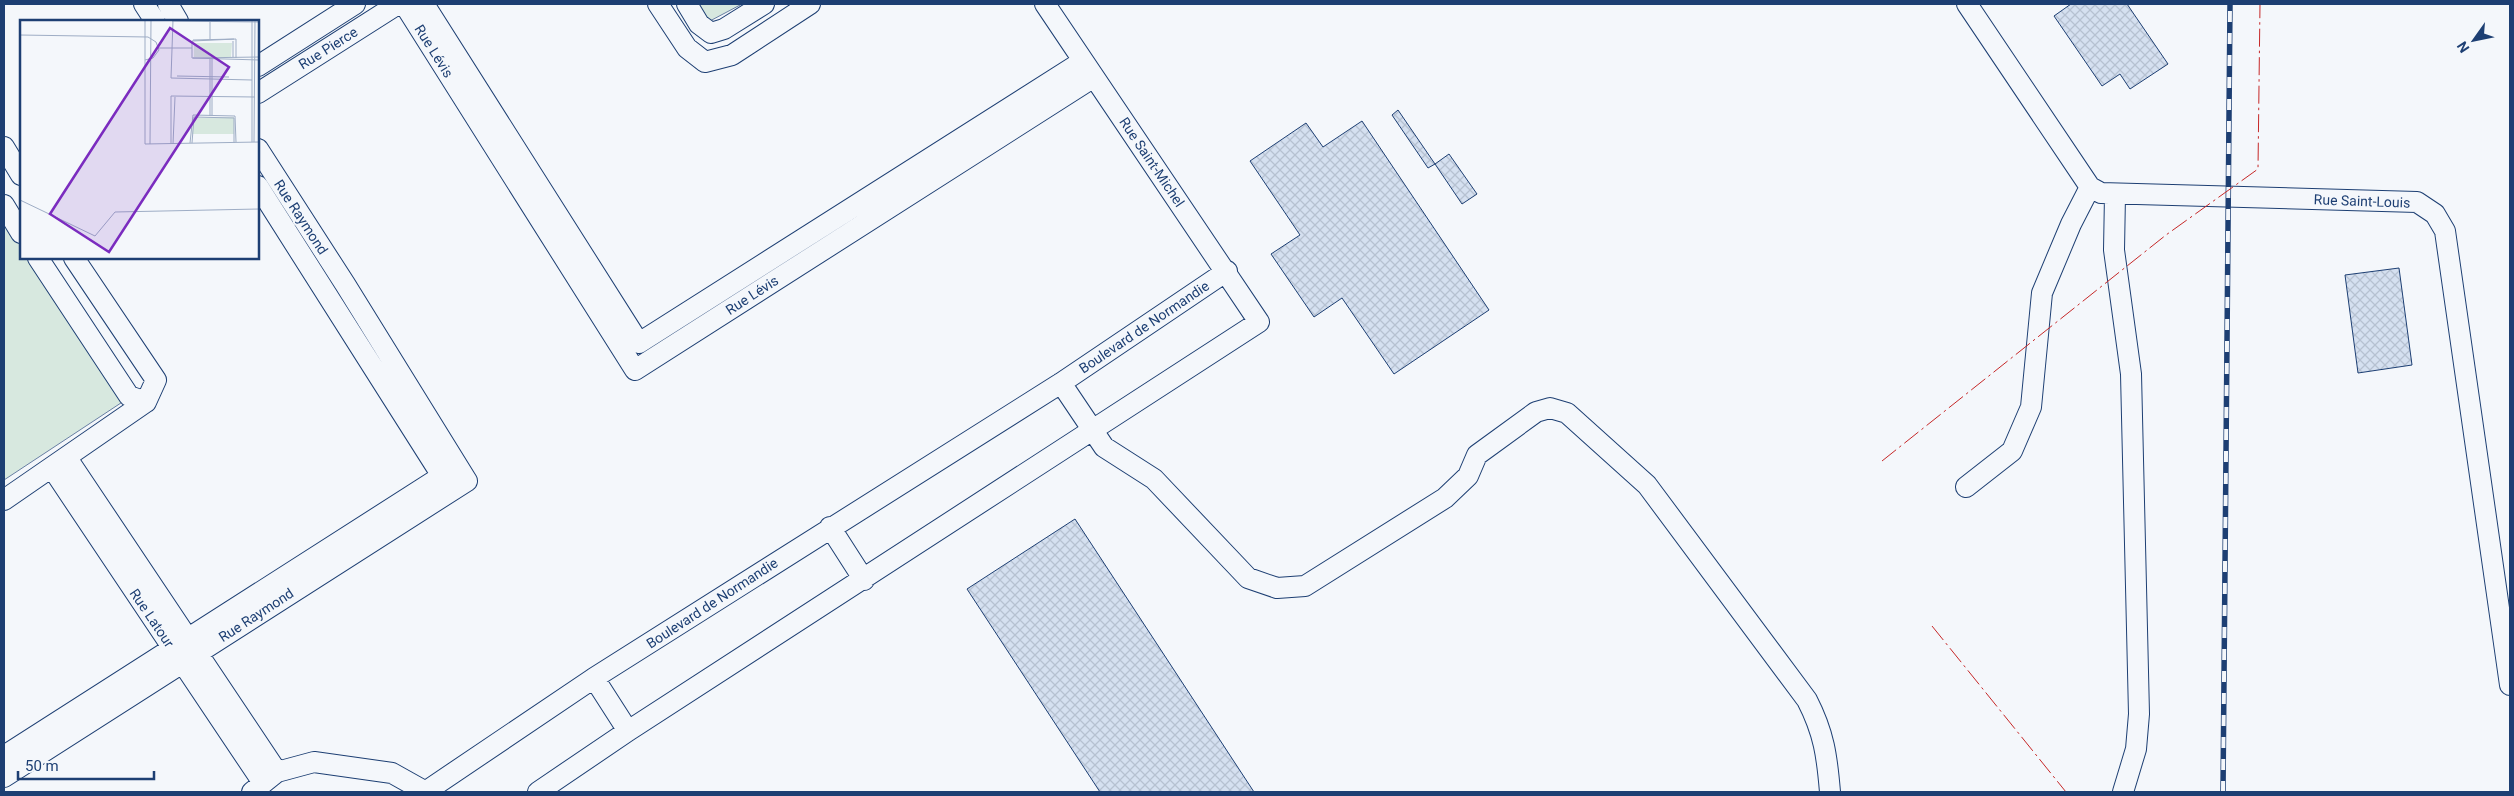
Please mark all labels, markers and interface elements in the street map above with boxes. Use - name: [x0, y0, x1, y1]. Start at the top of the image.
- north arrow: [2449, 15, 2499, 65]
- inset map: [20, 20, 259, 259]
- street label: Rue Lévis: [411, 22, 457, 80]
- street label: Rue Pierce: [296, 24, 360, 72]
- text: N: [2454, 39, 2473, 56]
- street label: Rue Saint-Michel: [1116, 114, 1188, 210]
- street label: Rue Raymond: [271, 177, 331, 257]
- street label: Rue Saint-Louis: [2313, 191, 2411, 211]
- street label: Rue Lévis: [723, 272, 781, 318]
- street label: Boulevard de Normandie: [1076, 278, 1212, 376]
- street label: Boulevard de Normandie: [643, 555, 781, 651]
- street label: Rue Raymond: [216, 585, 296, 645]
- street label: Rue Latour: [127, 586, 178, 651]
- scale bar: [18, 748, 154, 780]
- text: 50 m: [25, 757, 59, 775]

